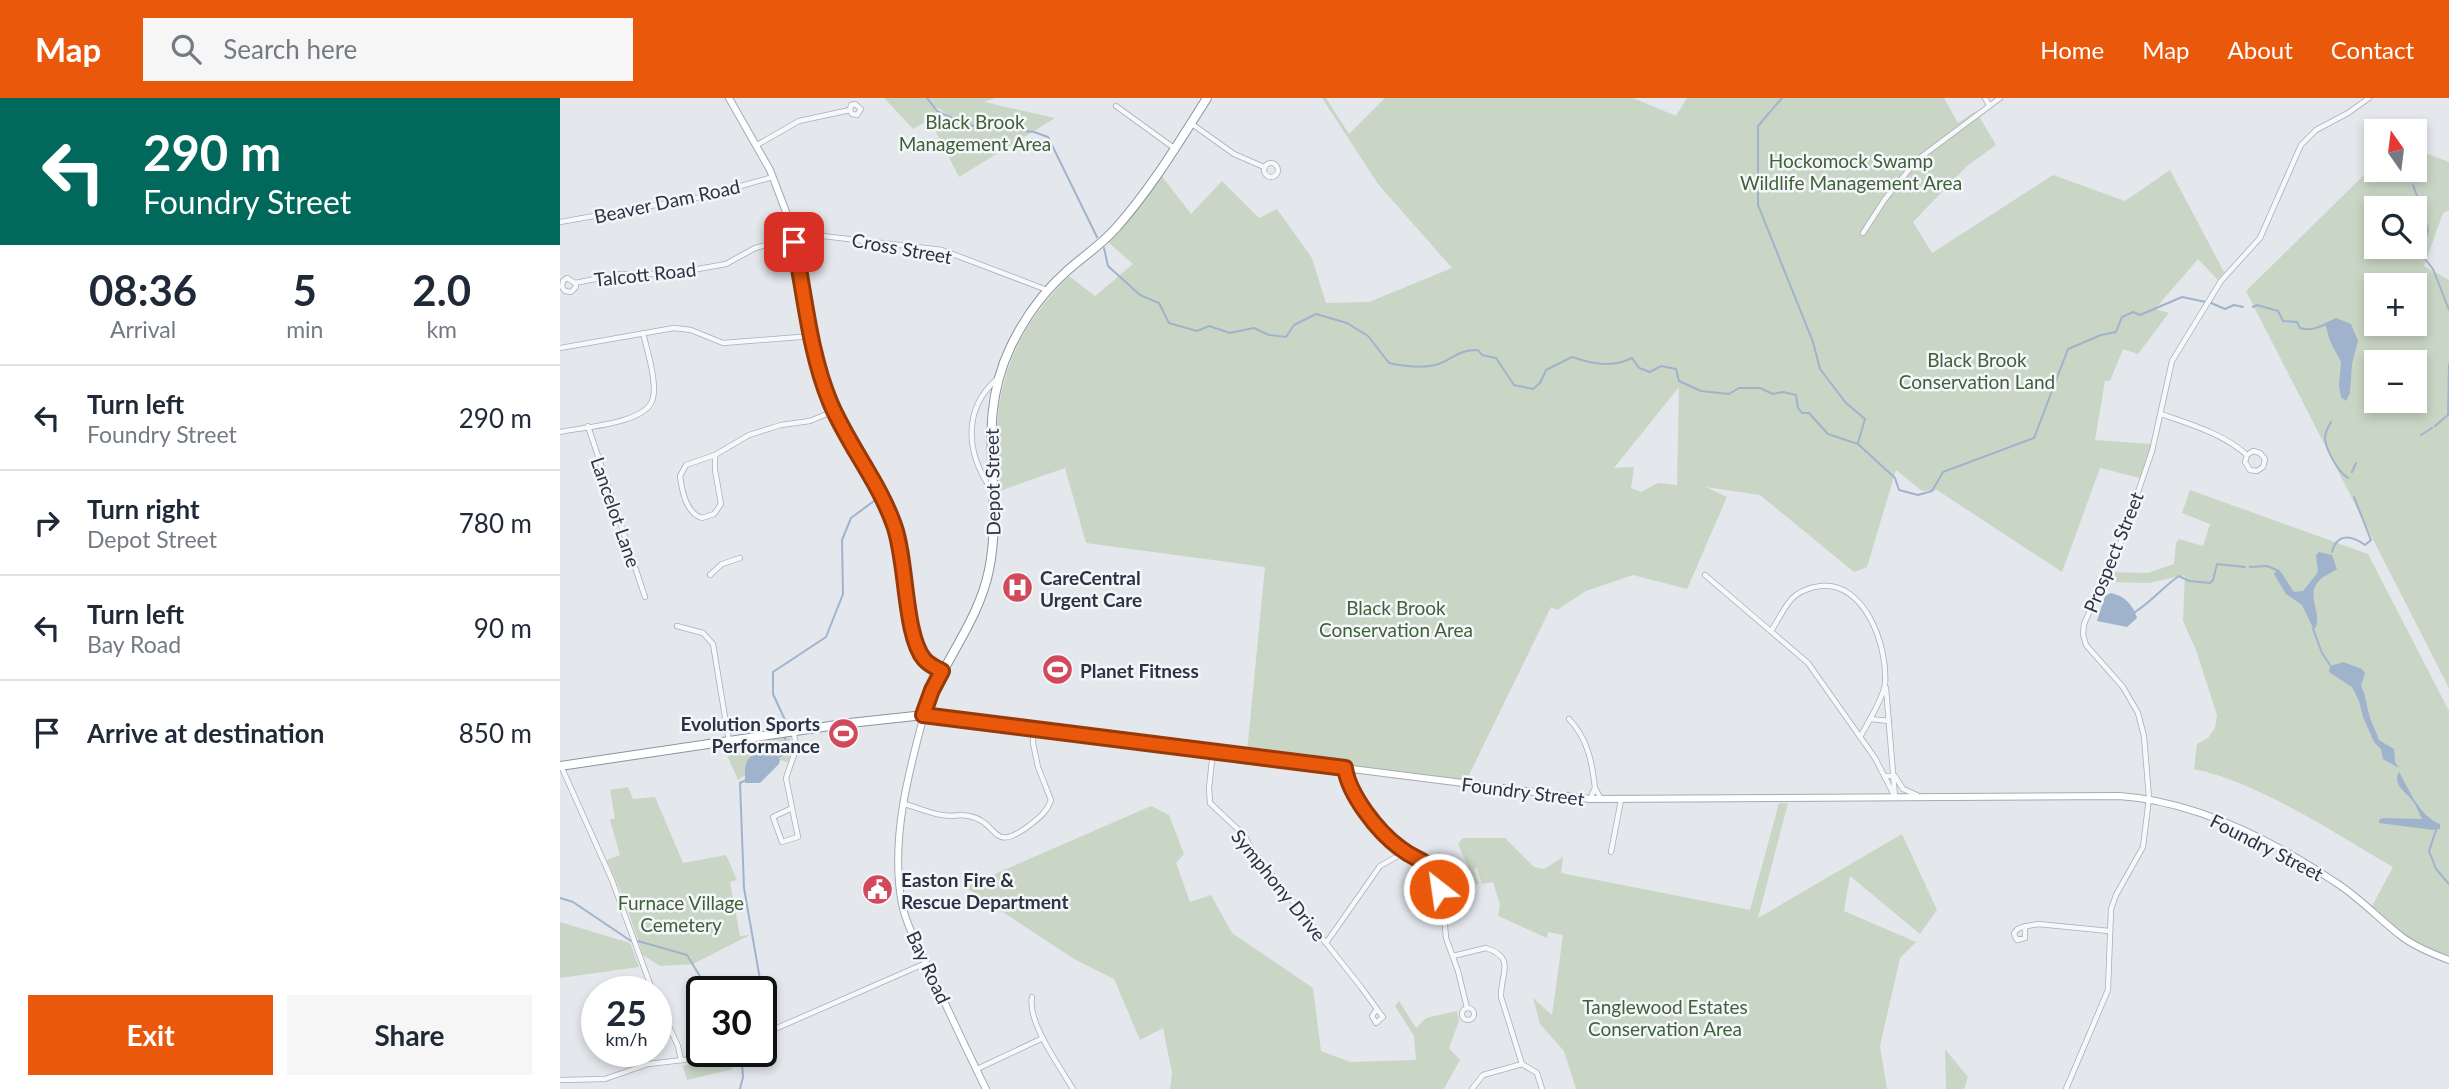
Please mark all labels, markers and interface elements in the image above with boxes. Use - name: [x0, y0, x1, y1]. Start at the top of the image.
- search box: [143, 18, 633, 81]
- text: Map: [35, 29, 101, 69]
- icon: search: [167, 30, 205, 68]
- text: Search here: [223, 33, 357, 65]
- text: Home: [2040, 35, 2104, 64]
- text: Map: [2142, 35, 2190, 64]
- text: About: [2228, 35, 2293, 64]
- text: Contact: [2331, 35, 2414, 64]
- park label: Black Brook Management Area: [899, 110, 1051, 155]
- north arrow: [2364, 119, 2427, 182]
- map controls: [2364, 119, 2427, 413]
- text: 290 m: [143, 123, 281, 181]
- icon: left: [28, 126, 119, 217]
- park label: Hockomock Swamp Wildlife Management Area: [1740, 149, 1962, 194]
- street label: Beaver Dam Road: [592, 174, 742, 228]
- text: Foundry Street: [143, 182, 351, 221]
- button: search: [2364, 196, 2427, 259]
- pin: [764, 212, 824, 272]
- icon: arrive: [775, 223, 813, 261]
- street label: Cross Street: [850, 228, 954, 268]
- street label: Talcott Road: [593, 257, 697, 291]
- text: 08:36: [89, 265, 197, 315]
- text: 5: [293, 265, 317, 315]
- text: 2.0: [412, 265, 471, 315]
- button: +: [2364, 273, 2427, 336]
- text: Arrival: [110, 315, 176, 343]
- text: min: [286, 315, 323, 343]
- text: km: [426, 315, 457, 343]
- park label: Black Brook Conservation Land: [1899, 348, 2055, 393]
- button: −: [2364, 350, 2427, 413]
- text: Turn left: [87, 388, 184, 420]
- icon: left: [28, 399, 66, 437]
- text: 290 m: [459, 402, 532, 434]
- text: Foundry Street: [87, 420, 237, 448]
- street label: Depot Street: [980, 428, 1004, 536]
- street label: Lancelot Lane: [586, 454, 646, 570]
- street label: Prospect Street: [2078, 488, 2148, 616]
- text: Turn right: [87, 493, 200, 525]
- icon: right: [28, 504, 66, 542]
- text: 780 m: [459, 507, 532, 539]
- text: Depot Street: [87, 525, 217, 553]
- place label: CareCentral Urgent Care: [1040, 566, 1142, 611]
- hospital icon: CareCentral Urgent Care: [1000, 571, 1034, 605]
- park label: Black Brook Conservation Area: [1319, 596, 1473, 641]
- text: Turn left: [87, 598, 184, 630]
- icon: left: [28, 609, 66, 647]
- text: 90 m: [474, 612, 532, 644]
- text: Bay Road: [87, 630, 181, 658]
- sports icon: Planet Fitness: [1040, 653, 1074, 687]
- place label: Planet Fitness: [1080, 659, 1199, 682]
- place label: Evolution Sports Performance: [680, 712, 820, 757]
- icon: arrive: [28, 714, 66, 752]
- text: Arrive at destination: [87, 717, 324, 749]
- text: 850 m: [459, 717, 532, 749]
- sports icon: Evolution Sports Performance: [826, 717, 860, 751]
- street label: Foundry Street: [1460, 772, 1586, 810]
- street label: Foundry Street: [2207, 809, 2327, 885]
- street label: Symphony Drive: [1227, 824, 1331, 946]
- position arrow: [1402, 852, 1476, 926]
- place label: Easton Fire & Rescue Department: [901, 868, 1069, 913]
- public building icon: Easton Fire & Rescue Department: [861, 873, 895, 907]
- park label: Furnace Village Cemetery: [618, 891, 744, 936]
- street label: Bay Road: [902, 927, 956, 1007]
- speed limit sign: 30: [686, 976, 777, 1067]
- text: 25: [606, 991, 647, 1033]
- button: Exit: [28, 995, 273, 1075]
- button: Share: [287, 995, 532, 1075]
- park label: Tanglewood Estates Conservation Area: [1582, 995, 1748, 1040]
- text: km/h: [605, 1028, 648, 1050]

